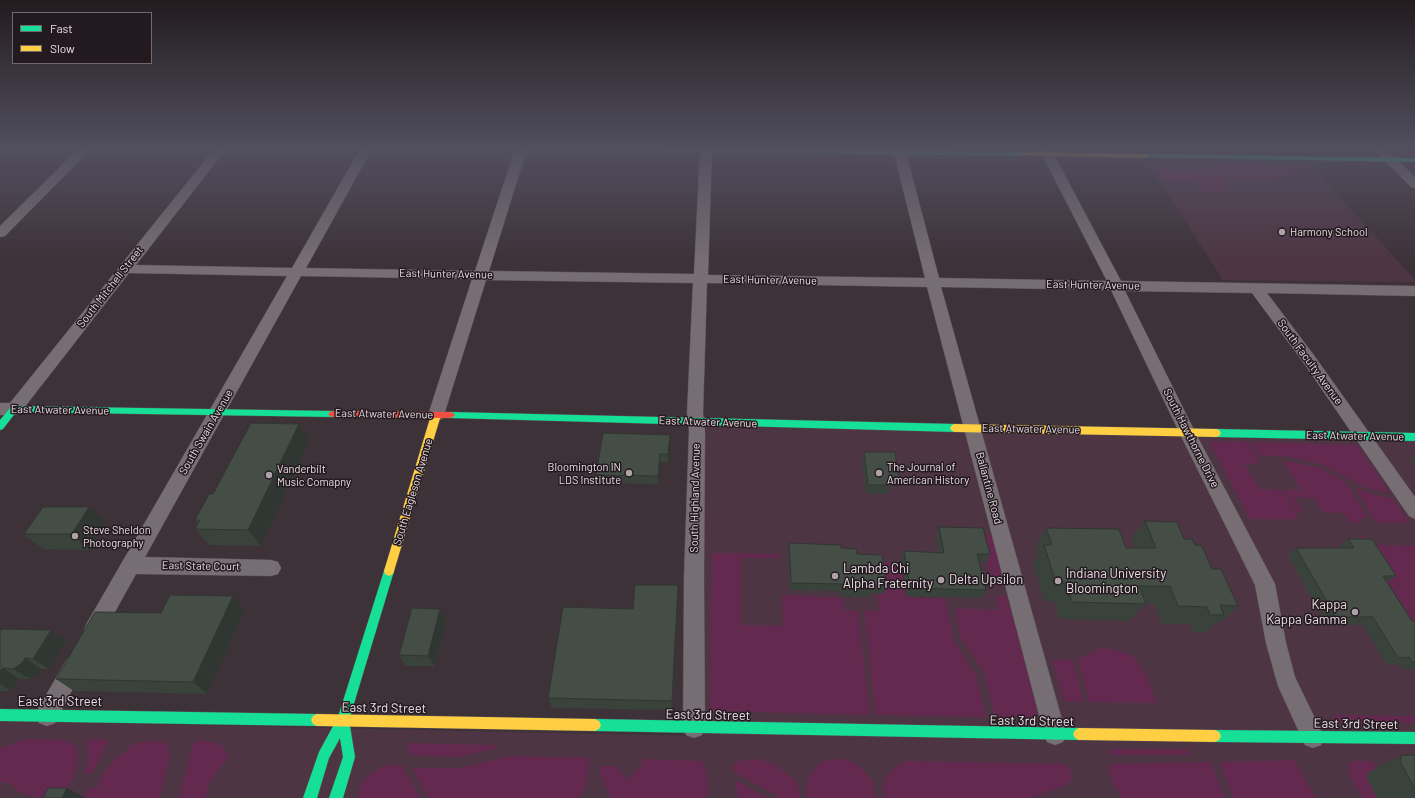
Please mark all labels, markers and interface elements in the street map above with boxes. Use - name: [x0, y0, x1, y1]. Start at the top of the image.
- legend: [12, 12, 152, 64]
- text: Fast: [50, 21, 73, 35]
- text: Slow: [50, 41, 75, 55]
- place label: Harmony School: [1290, 225, 1367, 239]
- marker: Harmony School: [1277, 227, 1287, 237]
- street label: South Mitchell Street: [74, 244, 146, 330]
- street label: East Hunter Avenue: [399, 267, 493, 281]
- street label: East Hunter Avenue: [723, 273, 817, 287]
- street label: East Hunter Avenue: [1046, 278, 1140, 292]
- street label: South Faculty Avenue: [1275, 317, 1345, 407]
- street label: South Hawthorne Drive: [1160, 386, 1222, 490]
- street label: South Swain Avenue: [176, 387, 236, 477]
- street label: East Atwater Avenue: [11, 403, 109, 417]
- street label: East Atwater Avenue: [335, 407, 433, 421]
- street label: East Atwater Avenue: [659, 414, 757, 430]
- street label: East Atwater Avenue: [982, 422, 1080, 436]
- street label: East Atwater Avenue: [1306, 429, 1404, 443]
- street label: South Eagleson Avenue: [390, 437, 436, 547]
- street label: South Highland Avenue: [687, 443, 703, 553]
- street label: Ballantine Road: [973, 451, 1005, 525]
- place label: Bloomington IN LDS Institute: [548, 460, 621, 486]
- place label: The Journal of American History: [887, 460, 969, 486]
- place label: Vanderbilt Music Comapny: [277, 462, 351, 488]
- marker: Bloomington IN LDS Institute: [624, 468, 634, 478]
- marker: The Journal of American History: [874, 468, 884, 478]
- marker: Vanderbilt Music Comapny: [264, 470, 274, 480]
- place label: Steve Sheldon Photography: [83, 523, 151, 549]
- marker: Steve Sheldon Photography: [70, 531, 80, 541]
- street label: East State Court: [162, 559, 240, 573]
- place label: Lambda Chi Alpha Fraternity: [843, 561, 933, 592]
- place label: Indiana University Bloomington: [1066, 566, 1166, 597]
- marker: Lambda Chi Alpha Fraternity: [830, 571, 840, 581]
- place label: Delta Upsilon: [949, 572, 1023, 588]
- marker: Delta Upsilon: [936, 575, 946, 585]
- marker: Indiana University Bloomington: [1053, 576, 1063, 586]
- place label: Kappa Kappa Gamma: [1266, 597, 1347, 628]
- marker: Kappa Kappa Gamma: [1350, 607, 1360, 617]
- street label: East 3rd Street: [18, 694, 102, 710]
- street label: East 3rd Street: [342, 699, 426, 717]
- street label: East 3rd Street: [666, 706, 750, 724]
- street label: East 3rd Street: [990, 712, 1074, 730]
- street label: East 3rd Street: [1314, 715, 1398, 733]

